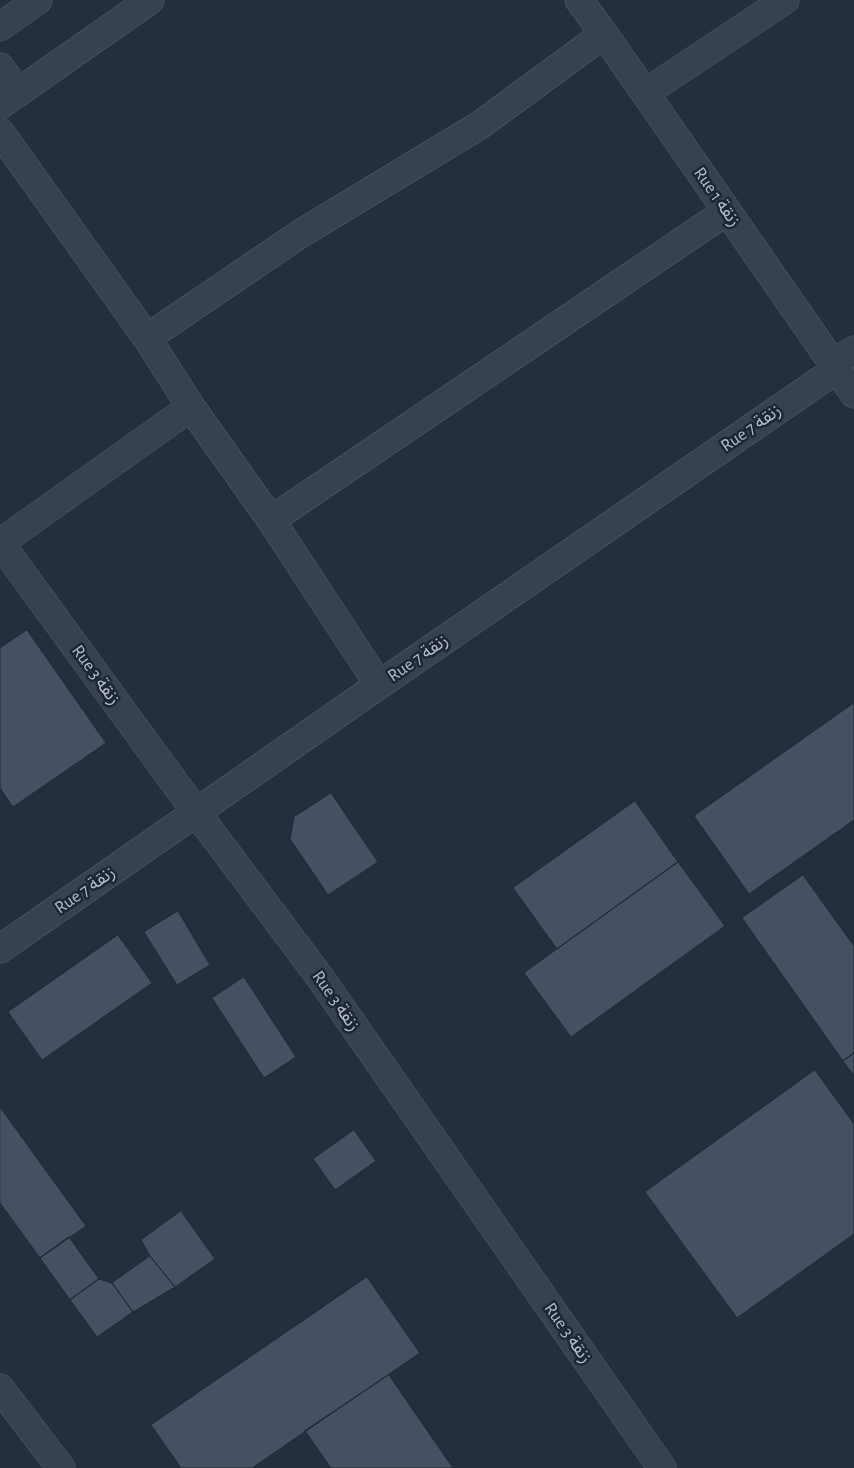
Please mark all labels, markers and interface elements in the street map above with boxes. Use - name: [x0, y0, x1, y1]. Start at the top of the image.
- street label: Rue 1 زنقة: [689, 163, 745, 231]
- street label: Rue 7 زنقة: [717, 399, 785, 457]
- street label: Rue 7 زنقة: [384, 629, 452, 687]
- street label: Rue 3 زنقة: [67, 641, 125, 709]
- street label: Rue 7 زنقة: [51, 861, 119, 919]
- street label: Rue 3 زنقة: [307, 967, 365, 1035]
- street label: Rue 3 زنقة: [539, 1299, 597, 1367]

